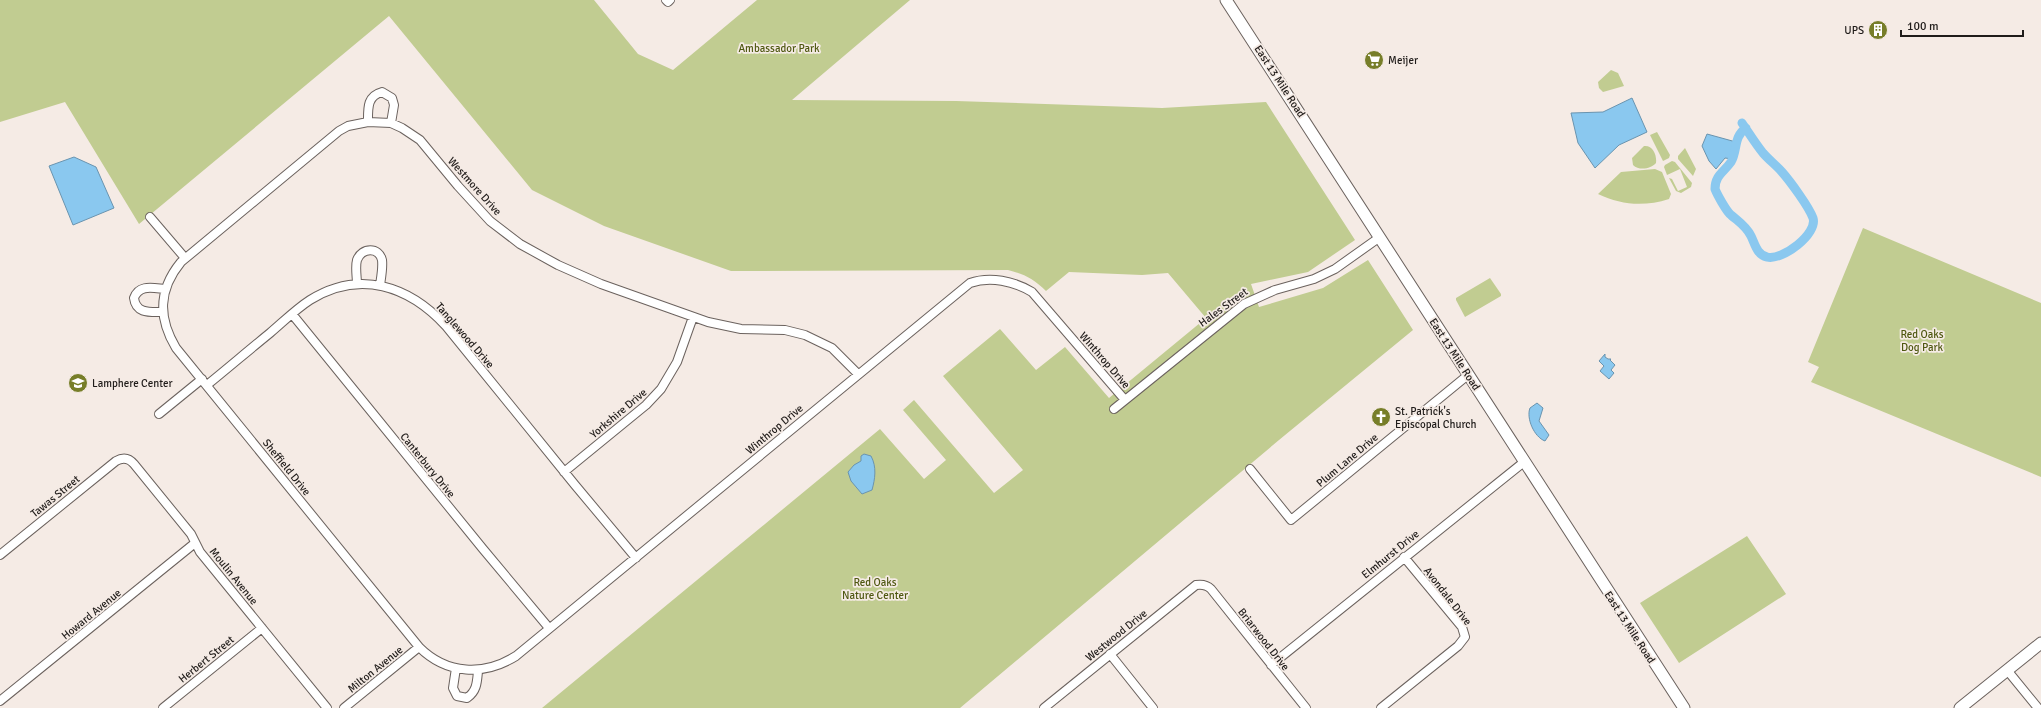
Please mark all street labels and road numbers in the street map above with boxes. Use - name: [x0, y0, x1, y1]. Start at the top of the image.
- street label: East 13 Mile Road: [1251, 43, 1308, 120]
- street label: Westmore Drive: [445, 155, 504, 218]
- street label: Hales Street: [1196, 285, 1251, 330]
- street label: Tanglewood Drive: [433, 300, 497, 371]
- street label: East 13 Mile Road: [1426, 316, 1483, 393]
- street label: Winthrop Drive: [1077, 329, 1133, 391]
- street label: Yorkshire Drive: [587, 386, 649, 441]
- street label: Winthrop Drive: [743, 402, 806, 457]
- street label: Canterbury Drive: [397, 430, 458, 500]
- street label: Plum Lane Drive: [1314, 431, 1381, 490]
- street label: Sheffield Drive: [260, 436, 313, 498]
- street label: Tawas Street: [28, 473, 83, 520]
- street label: Elmhurst Drive: [1359, 527, 1422, 581]
- street label: Moulin Avenue: [207, 545, 261, 607]
- street label: Avondale Drive: [1421, 565, 1474, 628]
- street label: Howard Avenue: [59, 586, 124, 642]
- street label: East 13 Mile Road: [1601, 589, 1658, 666]
- street label: Briarwood Drive: [1235, 605, 1292, 673]
- street label: Westwood Drive: [1083, 607, 1150, 664]
- street label: Herbert Street: [176, 633, 237, 686]
- street label: Milton Avenue: [345, 643, 406, 696]

